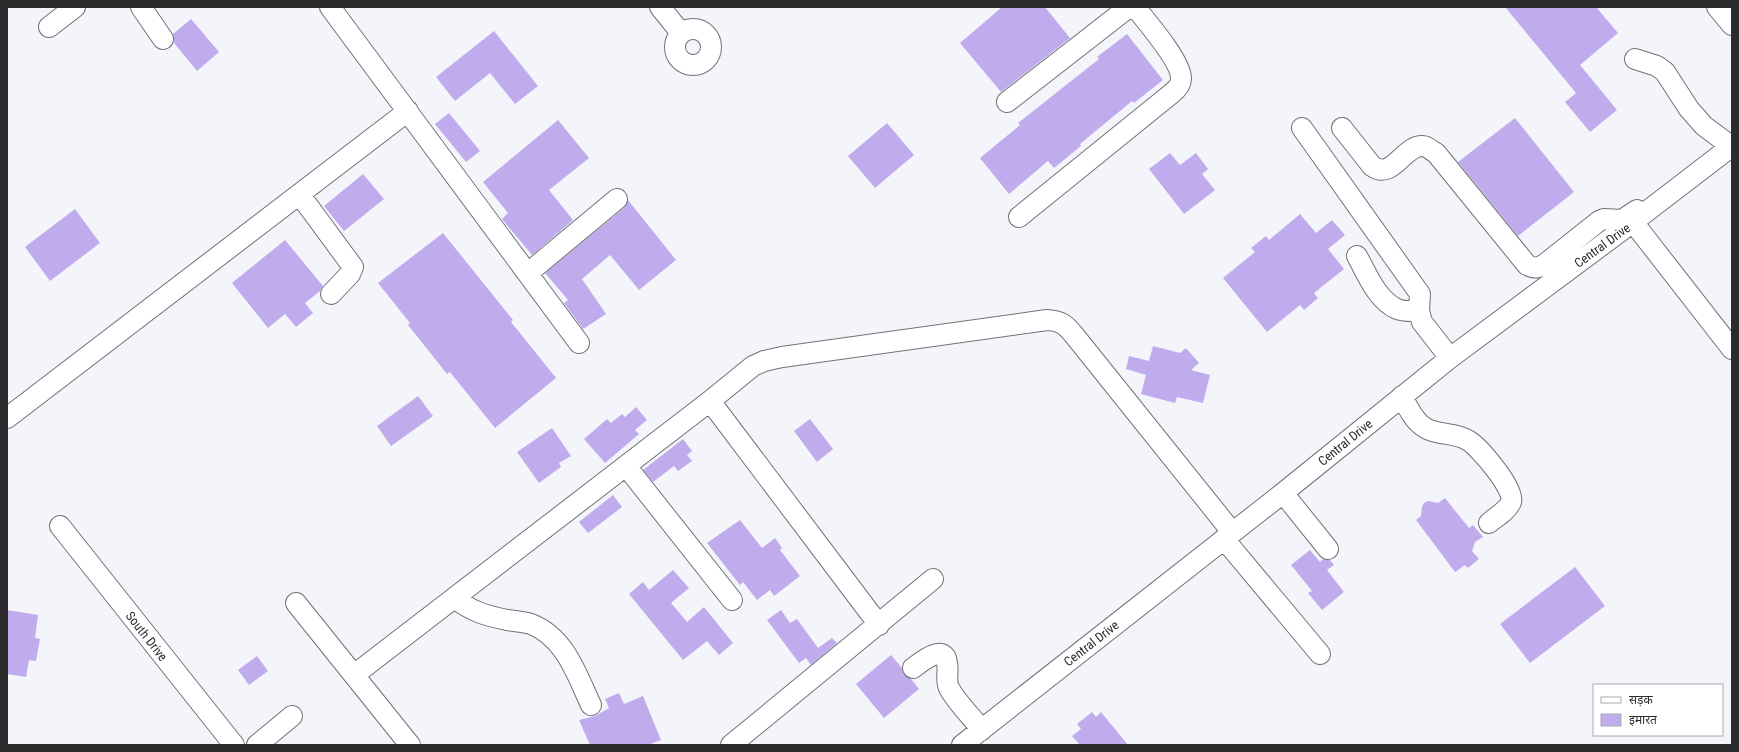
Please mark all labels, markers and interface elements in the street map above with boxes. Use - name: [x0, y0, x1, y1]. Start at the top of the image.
- street label: Central Drive: [1571, 220, 1633, 271]
- street label: Central Drive: [1315, 416, 1375, 469]
- street label: South Drive: [123, 609, 171, 664]
- street label: Central Drive: [1061, 617, 1122, 669]
- legend: [1593, 684, 1723, 736]
- text: सड़क: [1629, 693, 1654, 707]
- text: इमारत: [1629, 713, 1658, 727]

